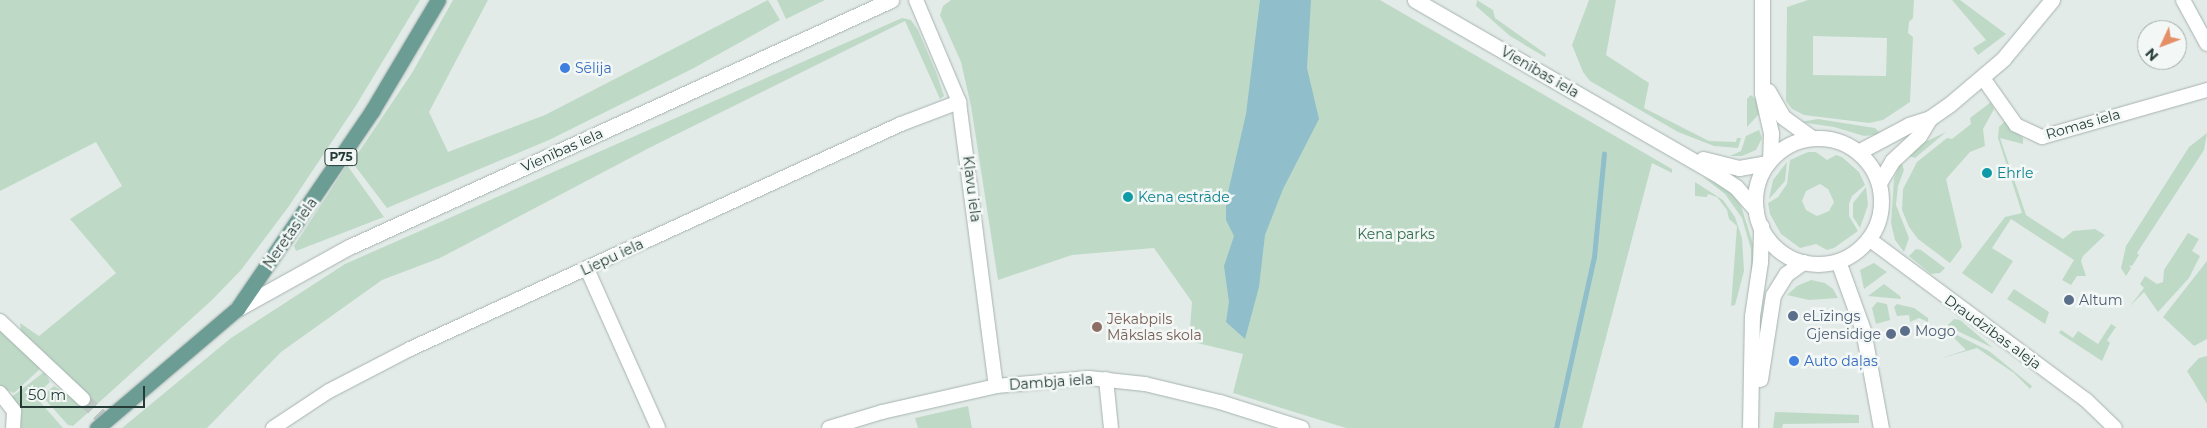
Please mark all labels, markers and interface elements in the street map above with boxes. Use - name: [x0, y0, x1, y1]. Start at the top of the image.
- north arrow: [2137, 20, 2187, 70]
- street label: Vienības iela: [1498, 43, 1582, 101]
- text: N: [2141, 44, 2162, 65]
- place label: Sēlija: [575, 60, 612, 76]
- marker: Sēlija: [559, 62, 571, 74]
- street label: Romas iela: [2044, 105, 2122, 143]
- street label: Vienības iela: [519, 125, 605, 175]
- road number: P75: [324, 148, 358, 166]
- street label: Kļavu iela: [960, 155, 984, 223]
- place label: Ehrle: [1997, 165, 2034, 181]
- marker: Ehrle: [1981, 167, 1993, 179]
- place label: Kena estrāde: [1138, 189, 1230, 205]
- marker: Kena estrāde: [1122, 191, 1134, 203]
- street label: Neretas iela: [260, 195, 320, 271]
- park label: Kena parks: [1357, 226, 1435, 242]
- street label: Liepu iela: [578, 235, 646, 279]
- street label: Draudzības aleja: [1941, 291, 2045, 373]
- place label: Altum: [2079, 292, 2123, 308]
- marker: Altum: [2063, 294, 2075, 306]
- place label: eLīzings: [1803, 308, 1860, 324]
- marker: eLīzings: [1787, 310, 1799, 322]
- place label: Jēkabpils Mākslas skola: [1107, 311, 1202, 344]
- marker: Jēkabpils Mākslas skola: [1091, 321, 1103, 333]
- place label: Mogo: [1915, 323, 1956, 339]
- marker: Mogo: [1899, 325, 1911, 337]
- place label: Gjensidige: [1807, 326, 1881, 342]
- marker: Gjensidige: [1885, 328, 1897, 340]
- place label: Auto daļas: [1804, 353, 1878, 369]
- marker: Auto daļas: [1788, 355, 1800, 367]
- street label: Dambja iela: [1008, 371, 1094, 393]
- scale bar: [22, 376, 148, 408]
- text: 50 m: [28, 385, 66, 404]

